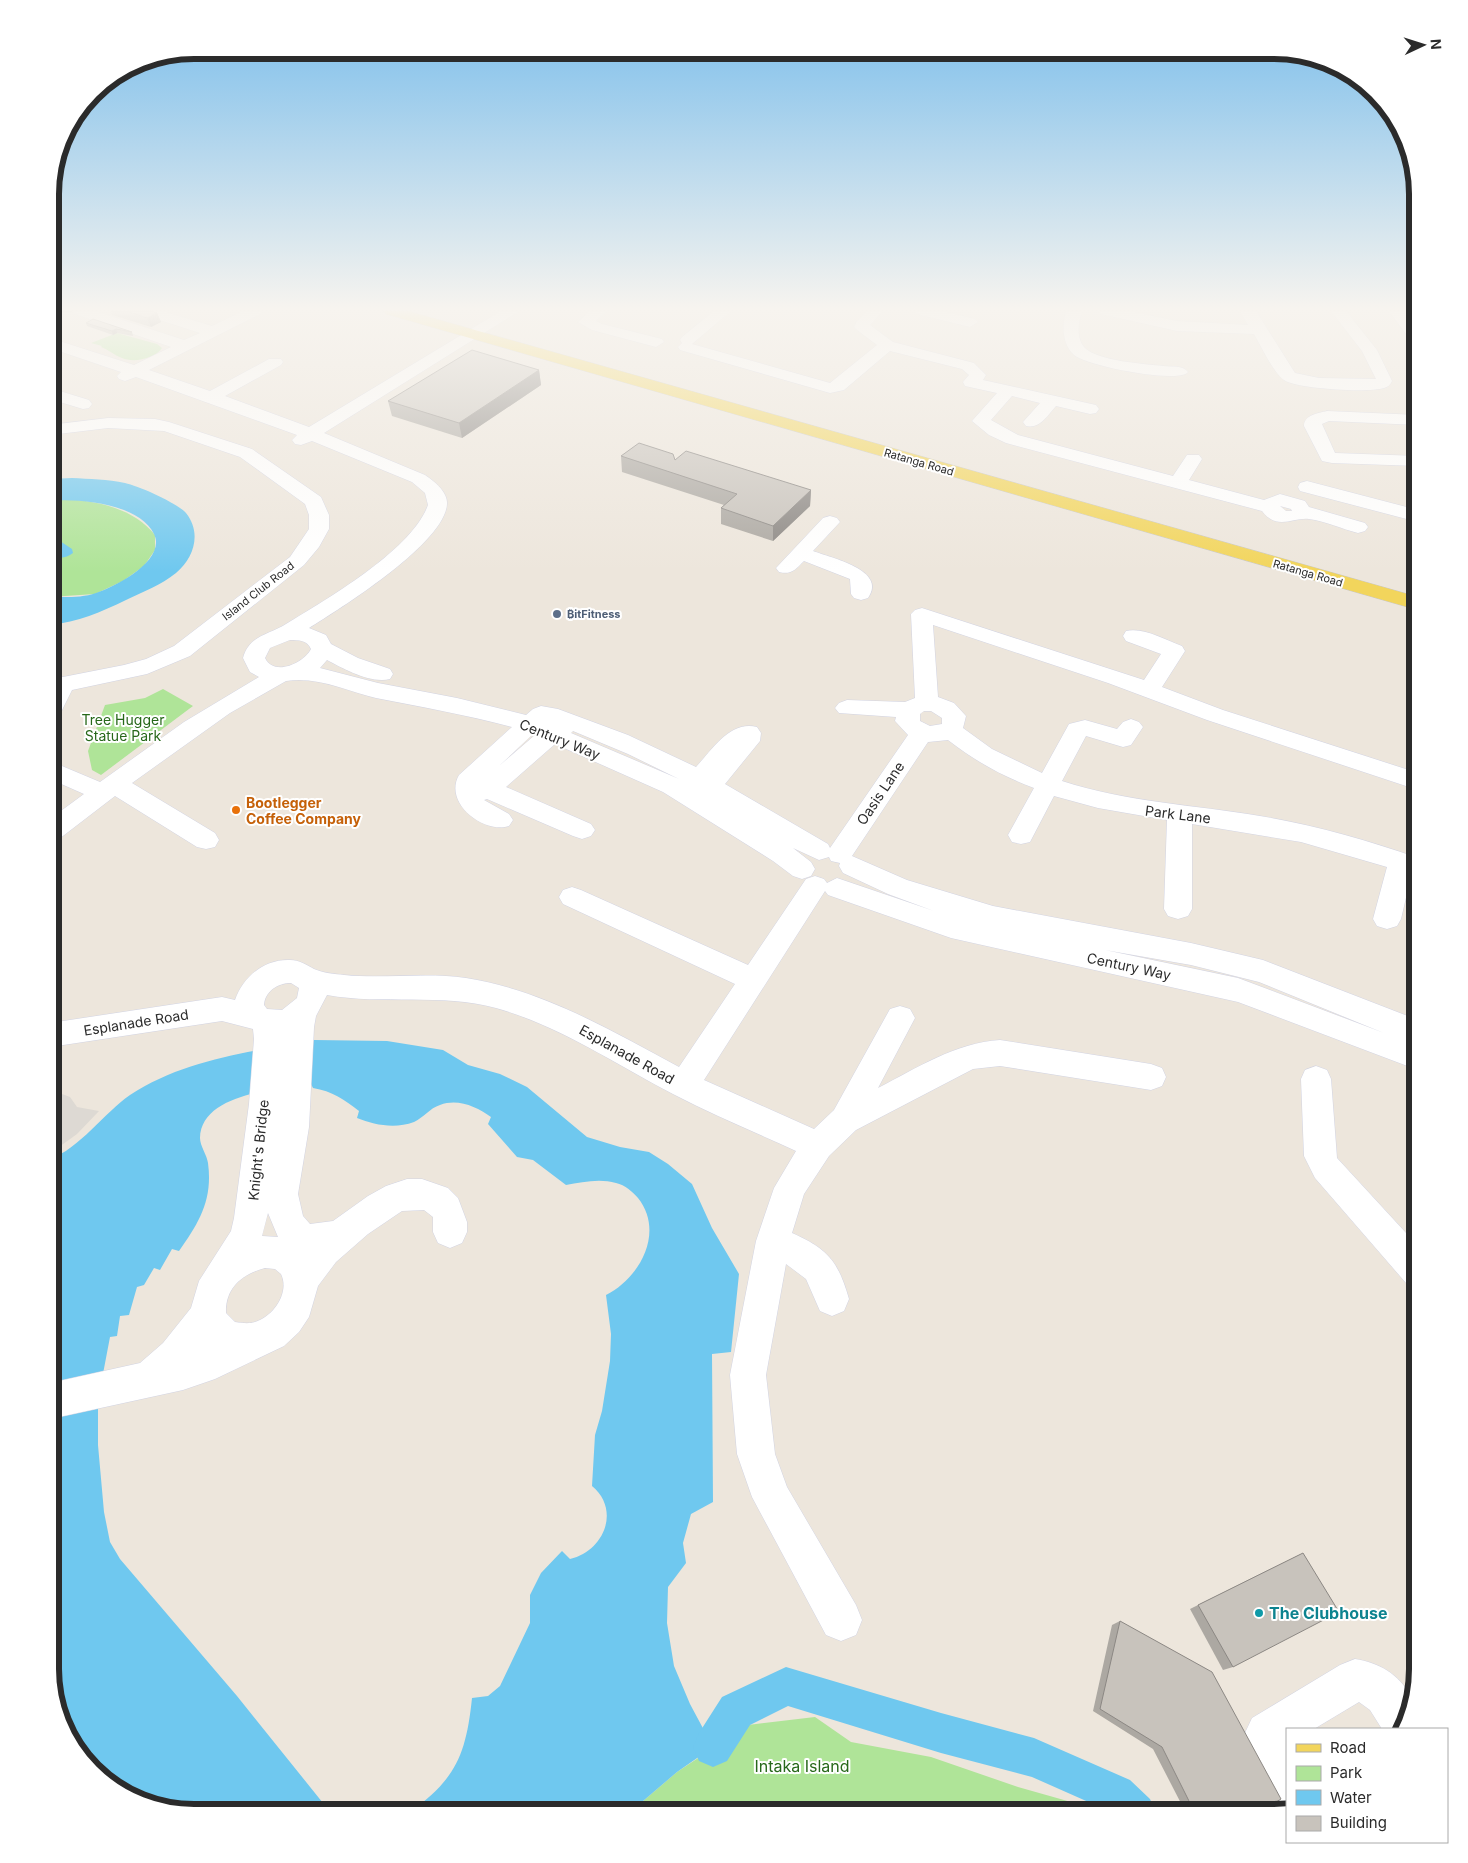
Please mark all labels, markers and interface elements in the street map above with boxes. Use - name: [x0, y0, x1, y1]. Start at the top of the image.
- north arrow: [1398, 20, 1448, 70]
- text: N: [1428, 38, 1445, 50]
- street label: Ratanga Road: [882, 445, 956, 479]
- street label: Ratanga Road: [1271, 556, 1345, 590]
- street label: Island Club Road: [219, 559, 297, 623]
- place label: ₿itFitness: [567, 607, 621, 621]
- marker: ₿itFitness: [551, 608, 563, 620]
- park label: Tree Hugger Statue Park: [82, 711, 164, 744]
- street label: Century Way: [517, 715, 603, 763]
- street label: Oasis Lane: [853, 758, 907, 828]
- place label: Bootlegger Coffee Company: [246, 794, 361, 827]
- street label: Park Lane: [1144, 802, 1212, 826]
- marker: Bootlegger Coffee Company: [230, 804, 242, 816]
- street label: Century Way: [1085, 949, 1173, 983]
- street label: Esplanade Road: [82, 1005, 190, 1039]
- street label: Esplanade Road: [576, 1021, 678, 1087]
- street label: Knight's Bridge: [244, 1099, 272, 1201]
- place label: The Clubhouse: [1269, 1603, 1387, 1623]
- marker: The Clubhouse: [1253, 1607, 1265, 1619]
- legend: [1286, 1728, 1448, 1843]
- text: Road: [1330, 1738, 1366, 1757]
- park label: Intaka Island: [754, 1756, 850, 1776]
- text: Park: [1330, 1763, 1363, 1782]
- text: Water: [1330, 1788, 1372, 1807]
- text: Building: [1330, 1813, 1387, 1832]

